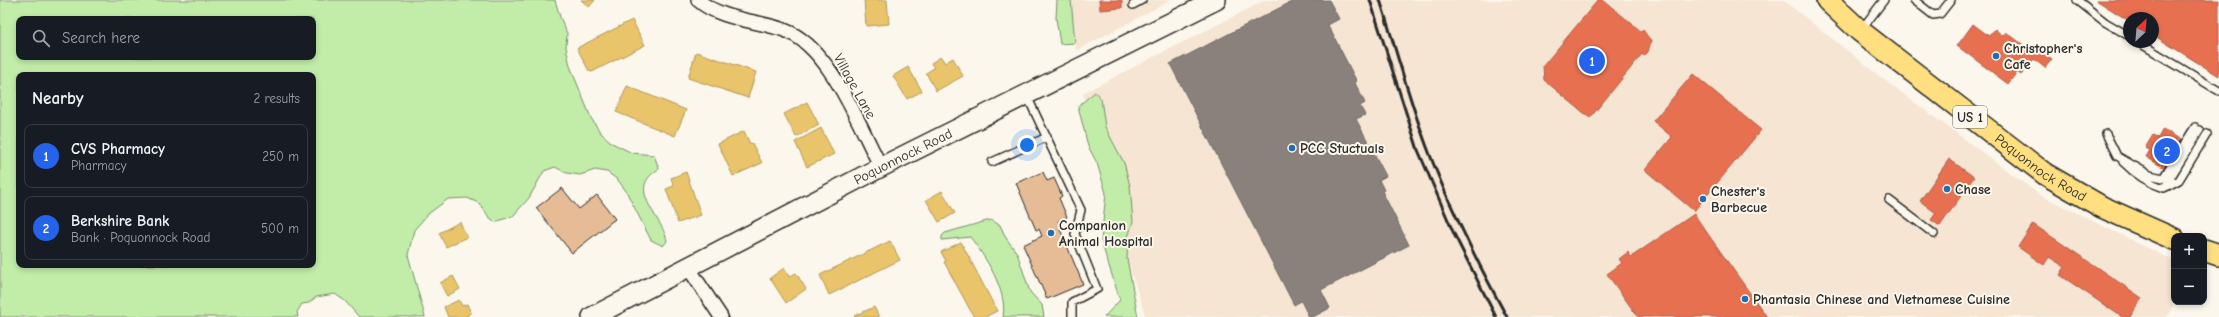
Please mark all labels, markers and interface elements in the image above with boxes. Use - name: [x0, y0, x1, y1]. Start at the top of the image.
- north arrow: [2123, 12, 2159, 48]
- search box: [16, 16, 316, 60]
- icon: search: [30, 27, 52, 49]
- text: Search here: [62, 29, 140, 47]
- place label: Christopher's Cafe: [2004, 40, 2082, 73]
- pin: 1: [1579, 46, 1605, 76]
- street label: Village Lane: [830, 51, 879, 122]
- marker: Christopher's Cafe: [1991, 51, 2001, 61]
- text: Nearby: [32, 89, 83, 108]
- text: 2 results: [253, 91, 300, 106]
- road number: US 1: [1953, 106, 1987, 128]
- street label: Poquonnock Road: [851, 125, 955, 189]
- street label: Poquonnock Road: [1991, 130, 2090, 205]
- your location: [1017, 135, 1037, 155]
- pin: 2: [2154, 136, 2180, 166]
- text: CVS Pharmacy: [71, 140, 165, 158]
- place label: PCC Stuctuals: [1300, 140, 1384, 157]
- marker: PCC Stuctuals: [1287, 143, 1297, 153]
- text: 1: [43, 149, 49, 164]
- text: 250 m: [262, 149, 299, 164]
- text: Pharmacy: [71, 158, 127, 173]
- place label: Chase: [1955, 181, 1991, 198]
- place label: Chester's Barbecue: [1711, 183, 1767, 216]
- marker: Chase: [1942, 184, 1952, 194]
- marker: Chester's Barbecue: [1698, 194, 1708, 204]
- text: Berkshire Bank: [71, 212, 169, 230]
- place label: Companion Animal Hospital: [1059, 217, 1153, 250]
- text: 2: [43, 221, 49, 236]
- text: 500 m: [261, 221, 299, 236]
- marker: Companion Animal Hospital: [1046, 228, 1056, 238]
- text: Bank · Poquonnock Road: [71, 230, 210, 245]
- map controls: [2171, 233, 2207, 305]
- button: +: [2171, 233, 2207, 269]
- button: −: [2171, 269, 2207, 305]
- place label: Phantasia Chinese and Vietnamese Cuisine: [1753, 291, 2010, 308]
- marker: Phantasia Chinese and Vietnamese Cuisine: [1740, 294, 1750, 304]

